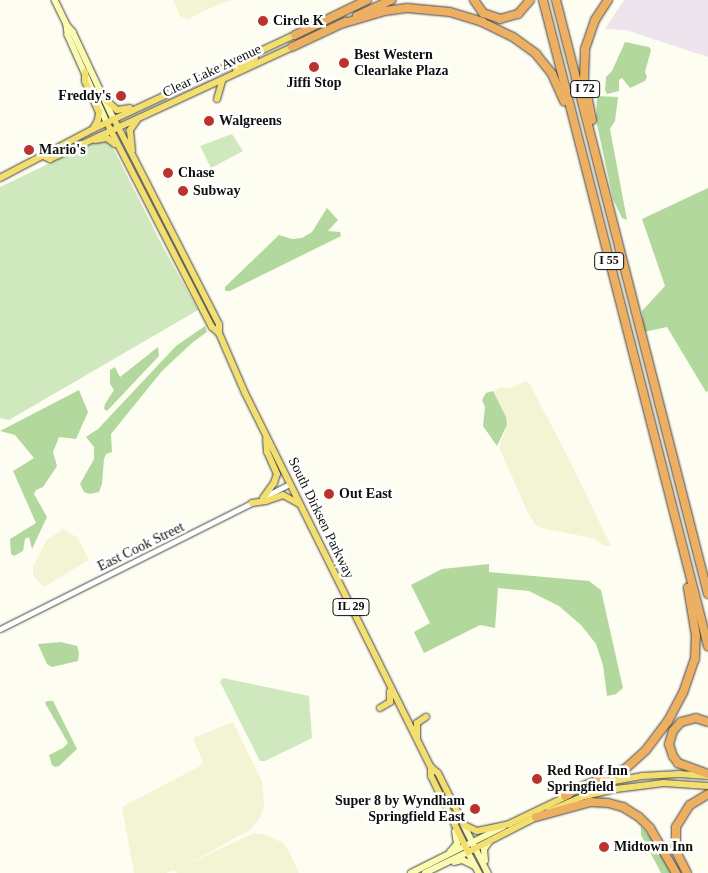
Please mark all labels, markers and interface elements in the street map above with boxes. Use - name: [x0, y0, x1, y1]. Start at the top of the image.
- place label: Circle K: [273, 13, 324, 29]
- marker: Circle K: [257, 15, 269, 27]
- street label: Clear Lake Avenue: [160, 41, 264, 101]
- place label: Best Western Clearlake Plaza: [354, 47, 448, 80]
- marker: Best Western Clearlake Plaza: [338, 57, 350, 69]
- marker: Jiffi Stop: [308, 61, 320, 73]
- place label: Jiffi Stop: [287, 75, 341, 91]
- road number: I 72: [570, 80, 600, 98]
- place label: Freddy's: [58, 88, 111, 104]
- marker: Freddy's: [115, 90, 127, 102]
- place label: Walgreens: [219, 113, 282, 129]
- marker: Walgreens: [203, 115, 215, 127]
- place label: Mario's: [39, 142, 86, 158]
- marker: Mario's: [23, 144, 35, 156]
- place label: Chase: [178, 165, 215, 181]
- marker: Chase: [162, 167, 174, 179]
- place label: Subway: [193, 183, 240, 199]
- marker: Subway: [177, 185, 189, 197]
- road number: I 55: [594, 252, 624, 270]
- street label: South Dirksen Parkway: [284, 455, 358, 581]
- place label: Out East: [339, 486, 392, 502]
- marker: Out East: [323, 488, 335, 500]
- street label: East Cook Street: [95, 519, 187, 575]
- road number: IL 29: [331, 598, 371, 616]
- place label: Red Roof Inn Springfield: [547, 763, 628, 796]
- marker: Red Roof Inn Springfield: [531, 773, 543, 785]
- place label: Super 8 by Wyndham Springfield East: [334, 793, 465, 826]
- marker: Super 8 by Wyndham Springfield East: [469, 803, 481, 815]
- place label: Midtown Inn: [614, 839, 693, 855]
- marker: Midtown Inn: [598, 841, 610, 853]

